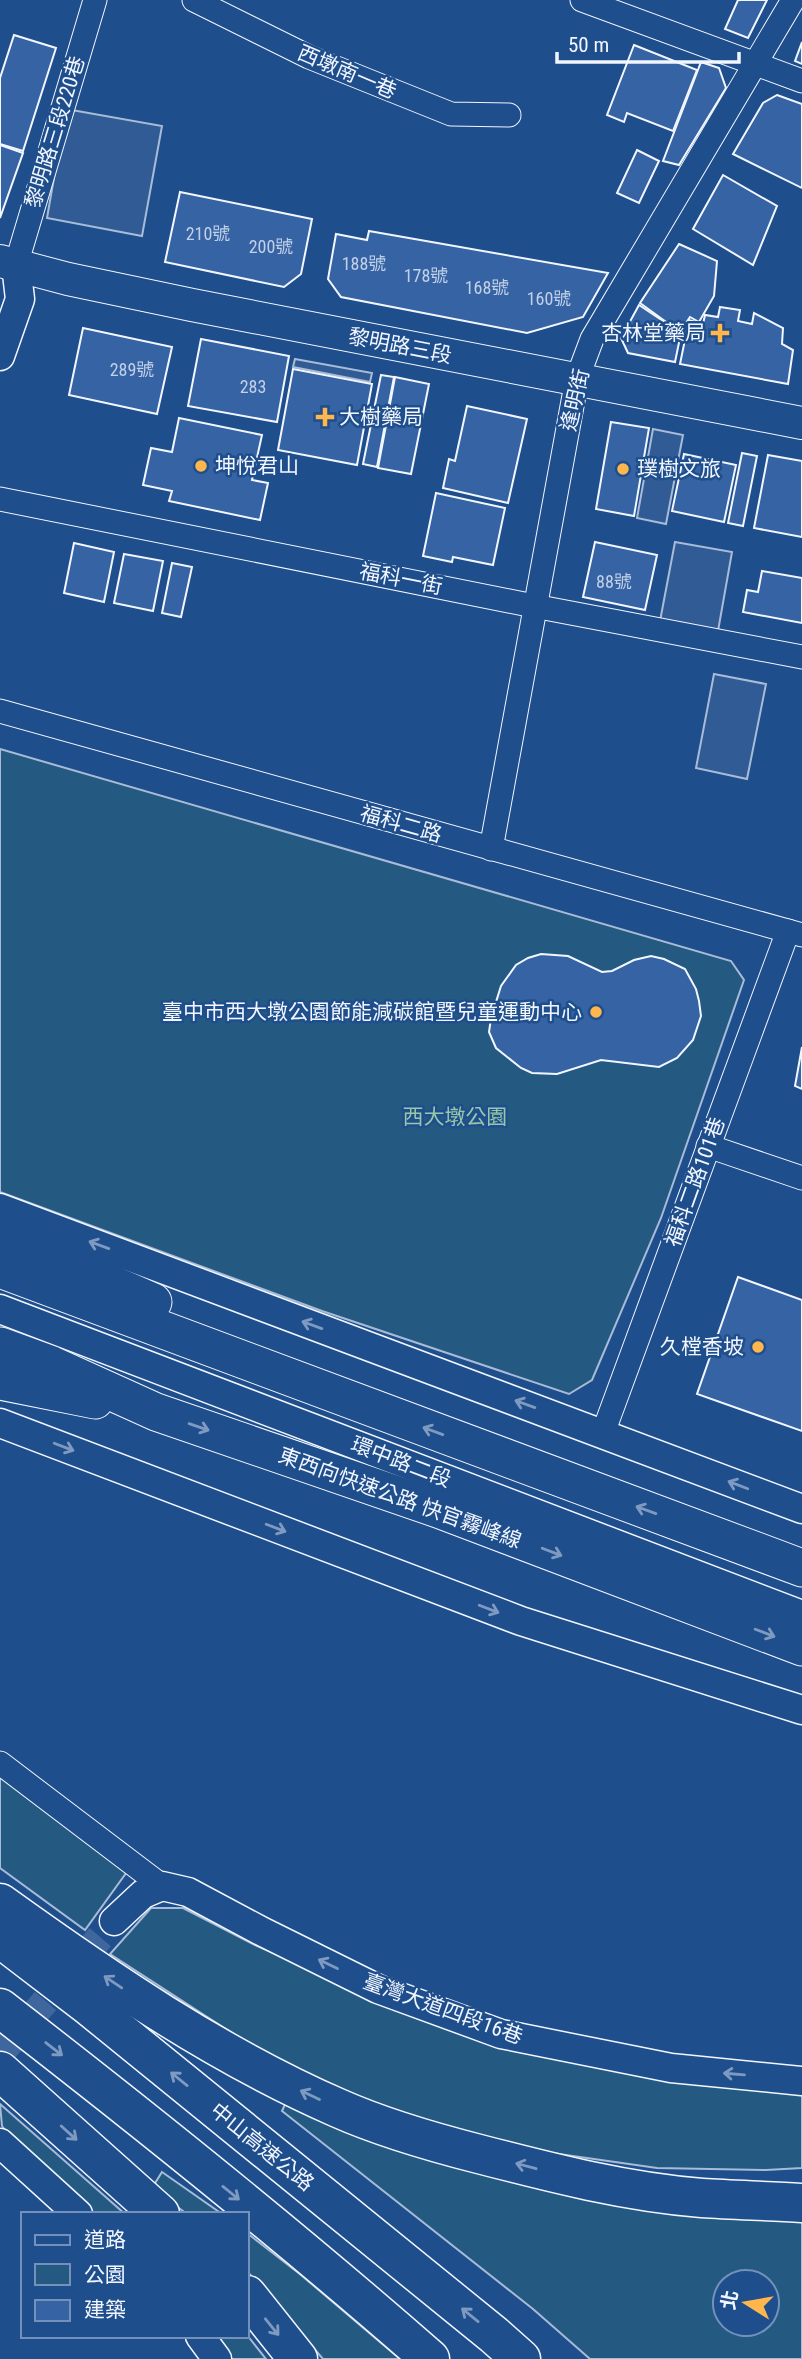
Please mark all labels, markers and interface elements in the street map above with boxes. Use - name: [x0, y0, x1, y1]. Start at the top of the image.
- scale bar: [557, 21, 739, 65]
- text: 50 m: [568, 33, 609, 57]
- street label: 西墩南一巷: [294, 40, 400, 104]
- street label: 黎明路三段220巷: [21, 53, 89, 211]
- house number: 210號: [186, 223, 230, 244]
- house number: 200號: [249, 236, 293, 257]
- house number: 188號: [342, 253, 386, 274]
- house number: 178號: [404, 265, 448, 286]
- house number: 168號: [465, 277, 509, 298]
- house number: 160號: [527, 288, 571, 309]
- place label: 杏林堂藥局: [601, 321, 706, 345]
- street label: 黎明路三段: [346, 324, 454, 368]
- marker: 杏林堂藥局: [712, 325, 728, 341]
- house number: 289號: [110, 359, 154, 380]
- street label: 逢明街: [556, 367, 594, 433]
- house number: 283: [240, 376, 266, 397]
- place label: 大樹藥局: [339, 405, 423, 429]
- marker: 大樹藥局: [317, 409, 333, 425]
- place label: 坤悅君山: [215, 454, 299, 478]
- place label: 璞樹文旅: [637, 457, 721, 481]
- marker: 坤悅君山: [193, 458, 209, 474]
- marker: 璞樹文旅: [615, 461, 631, 477]
- street label: 福科一街: [357, 559, 445, 599]
- house number: 88號: [596, 571, 632, 592]
- street label: 福科二路: [357, 801, 445, 847]
- place label: 臺中市西大墩公園節能減碳館暨兒童運動中心: [162, 1000, 582, 1024]
- marker: 臺中市西大墩公園節能減碳館暨兒童運動中心: [588, 1004, 604, 1020]
- park label: 西大墩公園: [403, 1105, 508, 1129]
- street label: 福科二路101巷: [660, 1114, 730, 1250]
- one-way arrow: [89, 1238, 111, 1251]
- one-way arrow: [302, 1318, 324, 1330]
- place label: 久樘香坡: [660, 1335, 744, 1359]
- marker: 久樘香坡: [750, 1339, 766, 1355]
- one-way arrow: [515, 1397, 537, 1410]
- one-way arrow: [188, 1422, 210, 1434]
- one-way arrow: [423, 1423, 445, 1436]
- street label: 環中路二段: [348, 1432, 454, 1492]
- one-way arrow: [52, 1441, 74, 1454]
- street label: 東西向快速公路 快官霧峰線: [275, 1443, 525, 1553]
- one-way arrow: [728, 1478, 750, 1490]
- one-way arrow: [636, 1503, 658, 1515]
- one-way arrow: [265, 1523, 287, 1535]
- one-way arrow: [540, 1547, 562, 1560]
- one-way arrow: [477, 1604, 499, 1616]
- one-way arrow: [753, 1628, 775, 1640]
- one-way arrow: [318, 1957, 339, 1970]
- street label: 臺灣大道四段16巷: [360, 1969, 526, 2049]
- one-way arrow: [104, 1975, 123, 1989]
- one-way arrow: [44, 2042, 63, 2057]
- one-way arrow: [723, 2067, 746, 2080]
- one-way arrow: [170, 2071, 188, 2086]
- one-way arrow: [300, 2088, 321, 2102]
- street label: 中山高速公路: [205, 2098, 319, 2196]
- one-way arrow: [60, 2125, 78, 2141]
- one-way arrow: [515, 2159, 538, 2172]
- one-way arrow: [221, 2185, 239, 2200]
- legend: [21, 2212, 248, 2338]
- text: 道路: [84, 2228, 126, 2252]
- text: 公園: [84, 2263, 126, 2287]
- north arrow: [711, 2268, 781, 2338]
- text: 北: [717, 2288, 743, 2311]
- text: 建築: [84, 2298, 126, 2322]
- one-way arrow: [461, 2307, 479, 2322]
- one-way arrow: [265, 2317, 280, 2336]

